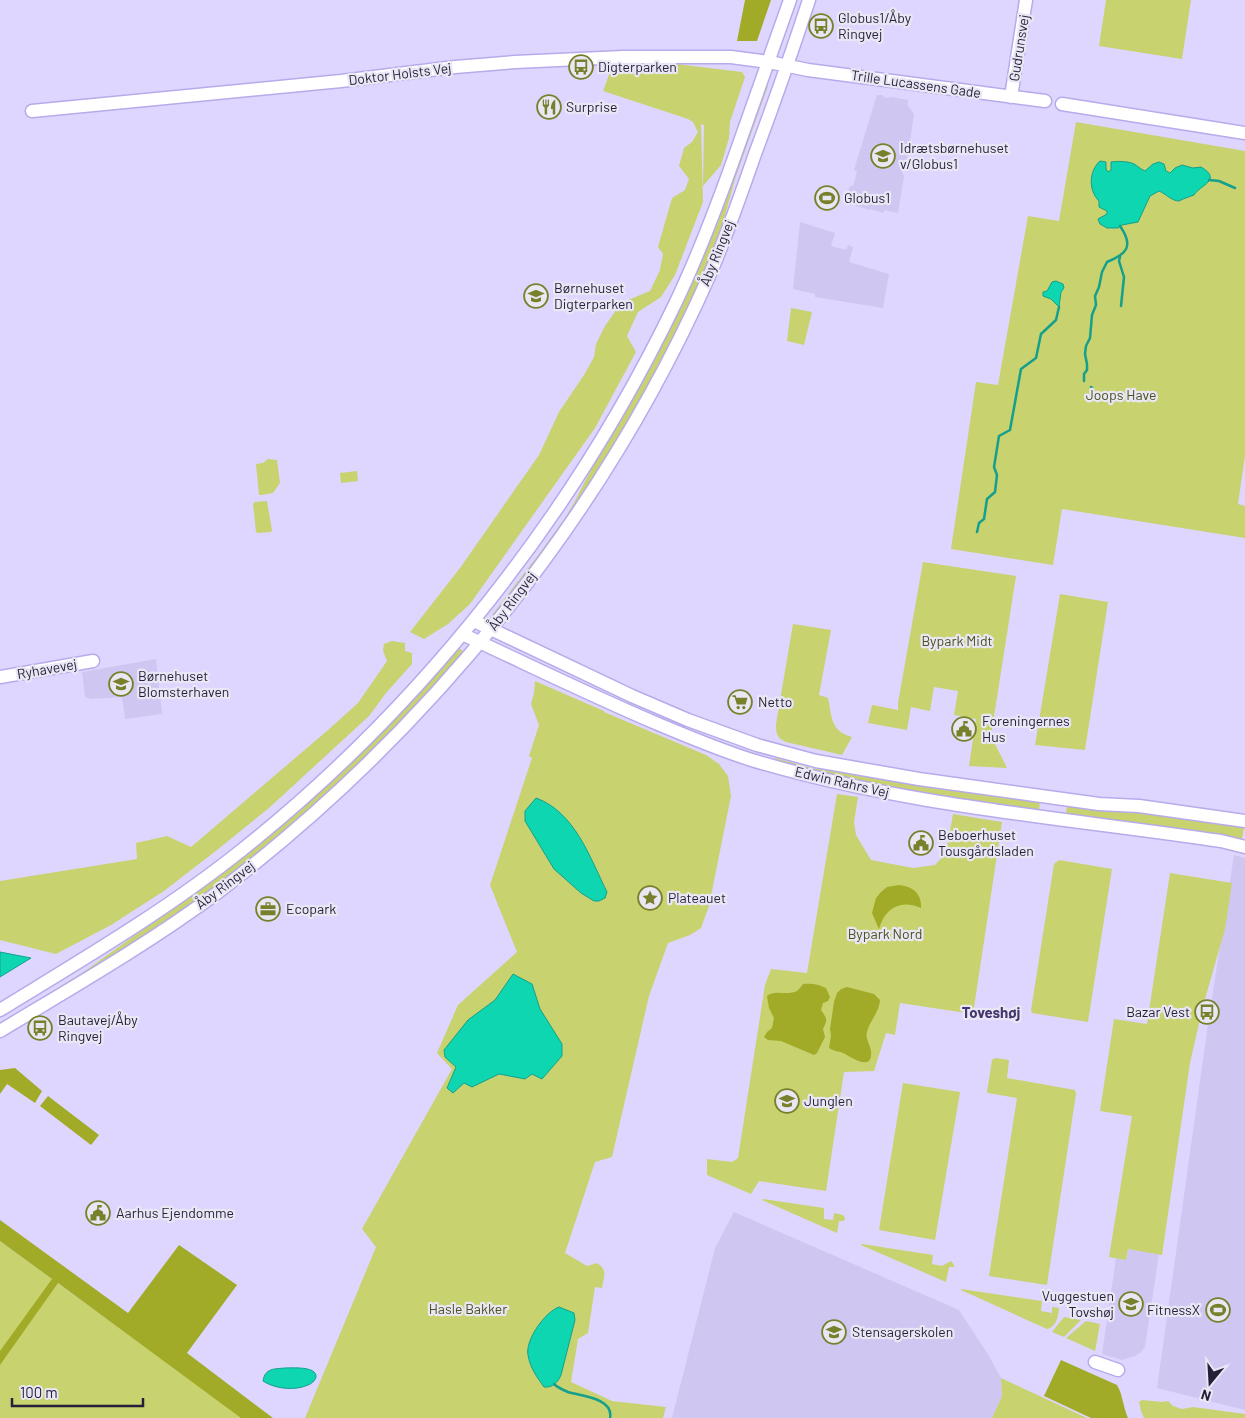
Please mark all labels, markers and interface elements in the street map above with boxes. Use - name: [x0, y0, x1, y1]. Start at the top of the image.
- place label: Globus1/Åby Ringvej: [838, 9, 912, 42]
- bus stop icon: Globus1/Åby Ringvej: [808, 13, 834, 39]
- street label: Gudrunsvej: [1005, 13, 1032, 83]
- bus stop icon: Digterparken: [568, 54, 594, 80]
- place label: Digterparken: [598, 58, 677, 75]
- street label: Doktor Holsts Vej: [348, 59, 452, 88]
- street label: Trille Lucassens Gade: [850, 66, 982, 101]
- restaurant icon: Surprise: [536, 94, 562, 120]
- place label: Surprise: [566, 98, 617, 115]
- place label: Idrætsbørnehuset v/Globus1: [900, 139, 1009, 172]
- school or university icon: Idrætsbørnehuset v/Globus1: [870, 143, 896, 169]
- sports icon: Globus1: [814, 185, 840, 211]
- place label: Globus1: [844, 189, 890, 206]
- street label: Åby Ringvej: [696, 217, 737, 288]
- place label: Børnehuset Digterparken: [554, 279, 633, 312]
- school or university icon: Børnehuset Digterparken: [523, 283, 549, 309]
- park label: Joops Have: [1086, 386, 1156, 403]
- street label: Åby Ringvej: [484, 568, 539, 634]
- park label: Bypark Midt: [921, 632, 993, 649]
- street label: Ryhavevej: [16, 655, 78, 682]
- place label: Børnehuset Blomsterhaven: [138, 667, 229, 700]
- school or university icon: Børnehuset Blomsterhaven: [108, 671, 134, 697]
- supermarket icon: Netto: [727, 689, 753, 715]
- place label: Netto: [758, 693, 792, 710]
- place label: Foreningernes Hus: [982, 712, 1070, 745]
- public building icon: Foreningernes Hus: [951, 716, 977, 742]
- street label: Edwin Rahrs Vej: [793, 762, 891, 801]
- place label: Beboerhuset Tousgårdsladen: [938, 826, 1034, 859]
- public building icon: Beboerhuset Tousgårdsladen: [908, 830, 934, 856]
- street label: Åby Ringvej: [192, 857, 258, 912]
- place icon: Plateauet: [637, 885, 663, 911]
- place label: Plateauet: [668, 889, 726, 906]
- office icon: Ecopark: [255, 896, 281, 922]
- place label: Ecopark: [286, 900, 336, 917]
- park label: Bypark Nord: [848, 925, 922, 942]
- bus stop icon: Bazar Vest: [1194, 999, 1220, 1025]
- district label: Toveshøj: [962, 1003, 1020, 1021]
- place label: Bazar Vest: [1126, 1003, 1190, 1020]
- place label: Bautavej/Åby Ringvej: [58, 1011, 138, 1044]
- bus stop icon: Bautavej/Åby Ringvej: [27, 1015, 53, 1041]
- school or university icon: Junglen: [774, 1088, 800, 1114]
- place label: Junglen: [804, 1092, 853, 1109]
- public building icon: Aarhus Ejendomme: [85, 1200, 111, 1226]
- place label: Aarhus Ejendomme: [116, 1204, 234, 1221]
- place label: Vuggestuen Tovshøj: [1042, 1287, 1114, 1320]
- school or university icon: Vuggestuen Tovshøj: [1118, 1291, 1144, 1317]
- sports icon: FitnessX: [1205, 1297, 1231, 1323]
- park label: Hasle Bakker: [429, 1300, 507, 1317]
- place label: FitnessX: [1147, 1301, 1200, 1318]
- school or university icon: Stensagerskolen: [821, 1319, 847, 1345]
- place label: Stensagerskolen: [852, 1323, 953, 1340]
- north arrow: [1185, 1358, 1235, 1408]
- scale bar: [12, 1376, 144, 1408]
- text: 100 m: [20, 1383, 58, 1401]
- text: N: [1199, 1386, 1213, 1405]

